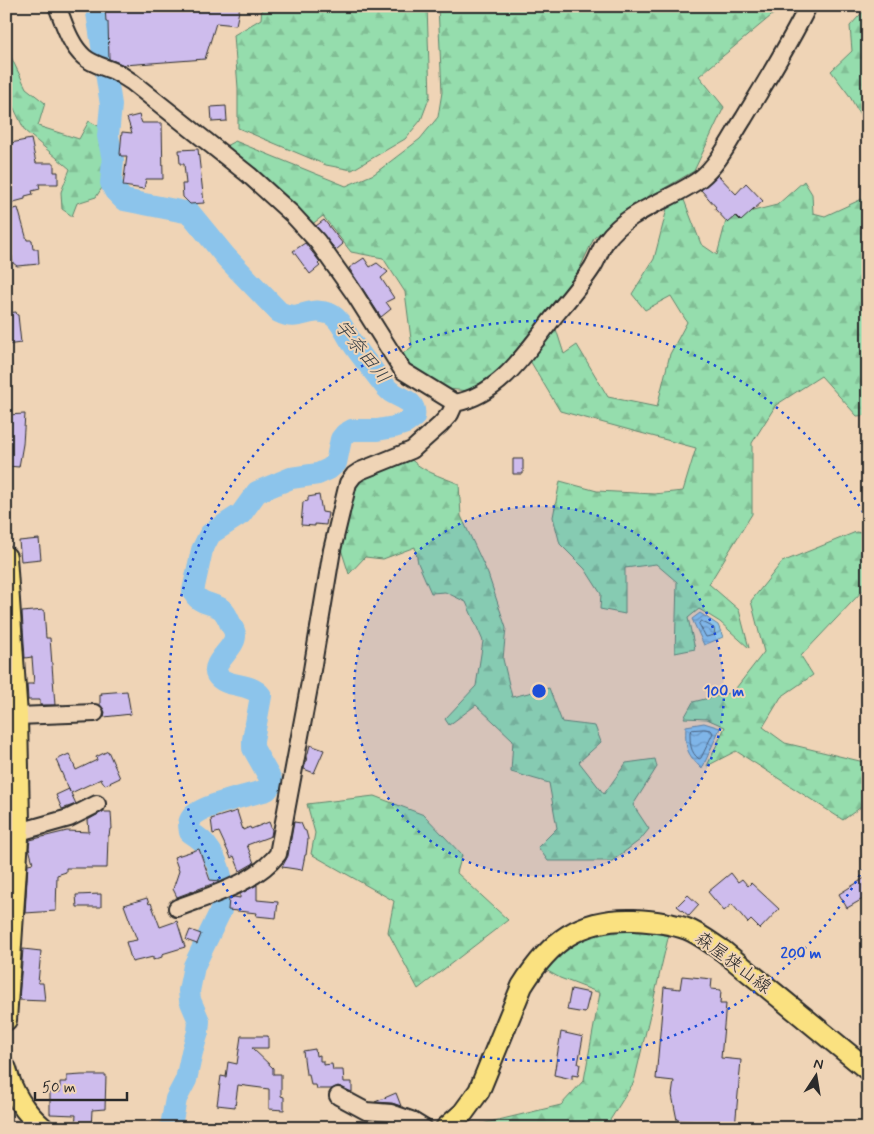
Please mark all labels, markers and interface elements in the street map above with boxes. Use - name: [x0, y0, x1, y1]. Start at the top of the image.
- water label: 宇奈田川: [328, 315, 396, 389]
- centre of rings: [530, 682, 548, 700]
- text: 100 m: [704, 682, 744, 702]
- street label: 森屋狭山線: [690, 926, 776, 1000]
- text: 200 m: [781, 944, 822, 964]
- north arrow: [792, 1052, 842, 1102]
- text: N: [812, 1054, 825, 1074]
- scale bar: [35, 1069, 128, 1101]
- text: 50 m: [42, 1078, 76, 1098]

